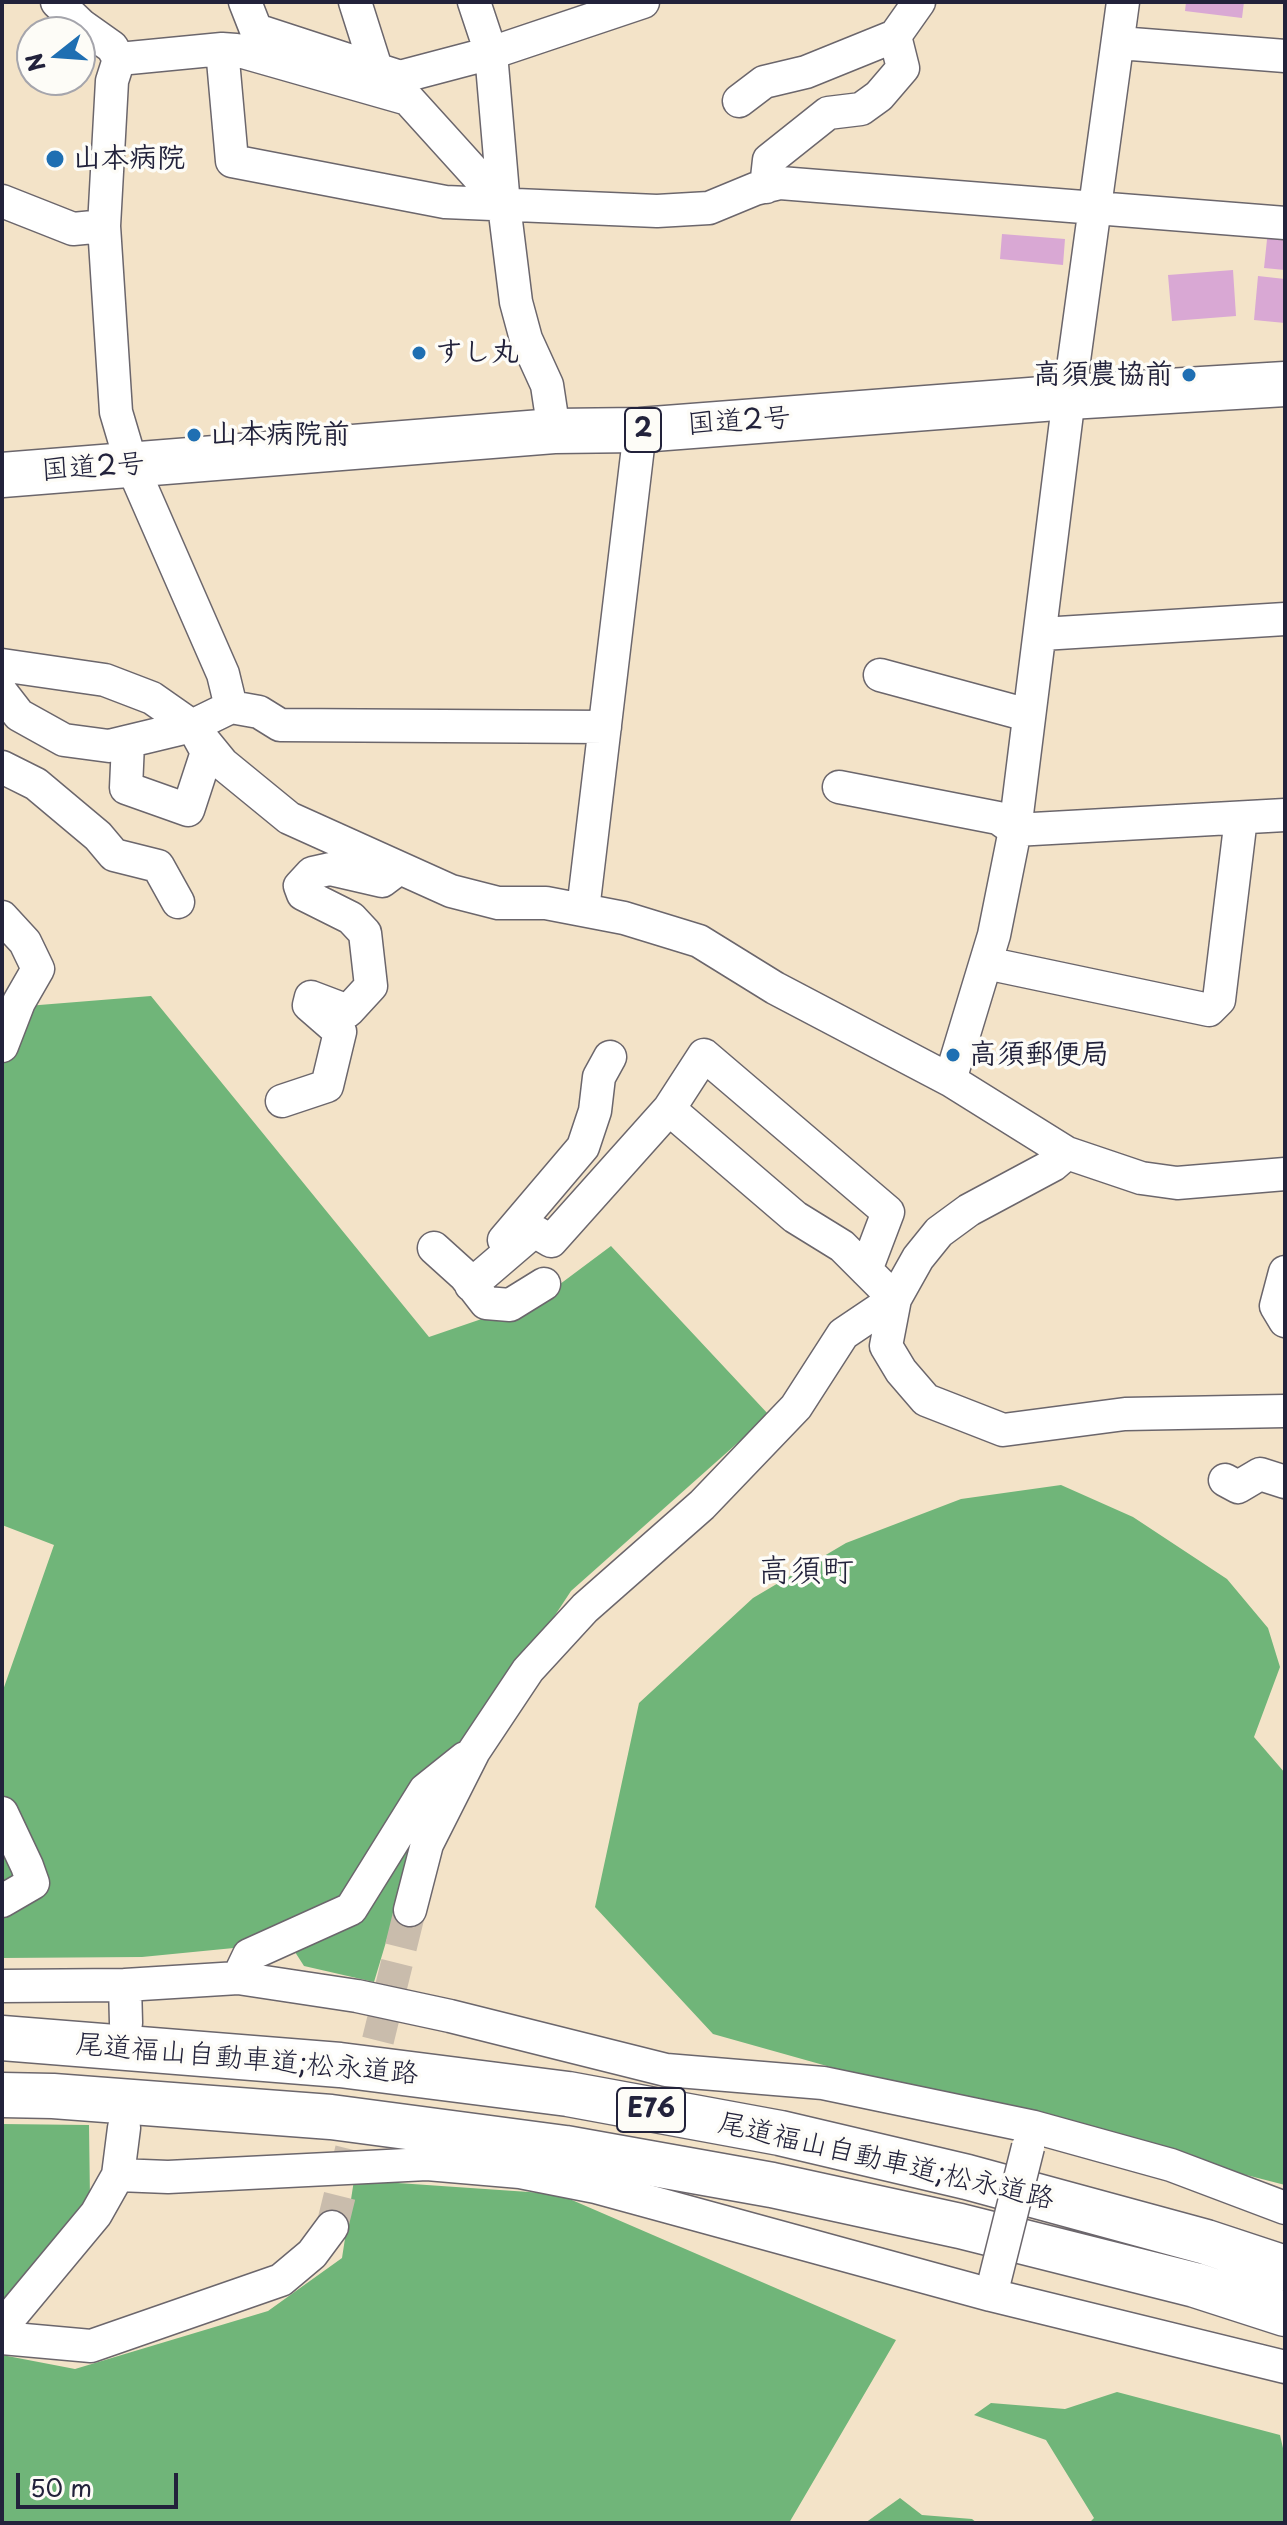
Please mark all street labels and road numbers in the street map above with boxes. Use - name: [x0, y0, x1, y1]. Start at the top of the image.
- street label: 国道2号: [686, 402, 792, 442]
- road number: 2: [625, 408, 661, 452]
- street label: 国道2号: [40, 448, 146, 488]
- street label: 尾道福山自動車道;松永道路: [74, 2028, 420, 2092]
- road number: E76: [617, 2088, 685, 2132]
- street label: 尾道福山自動車道;松永道路: [715, 2107, 1057, 2217]

